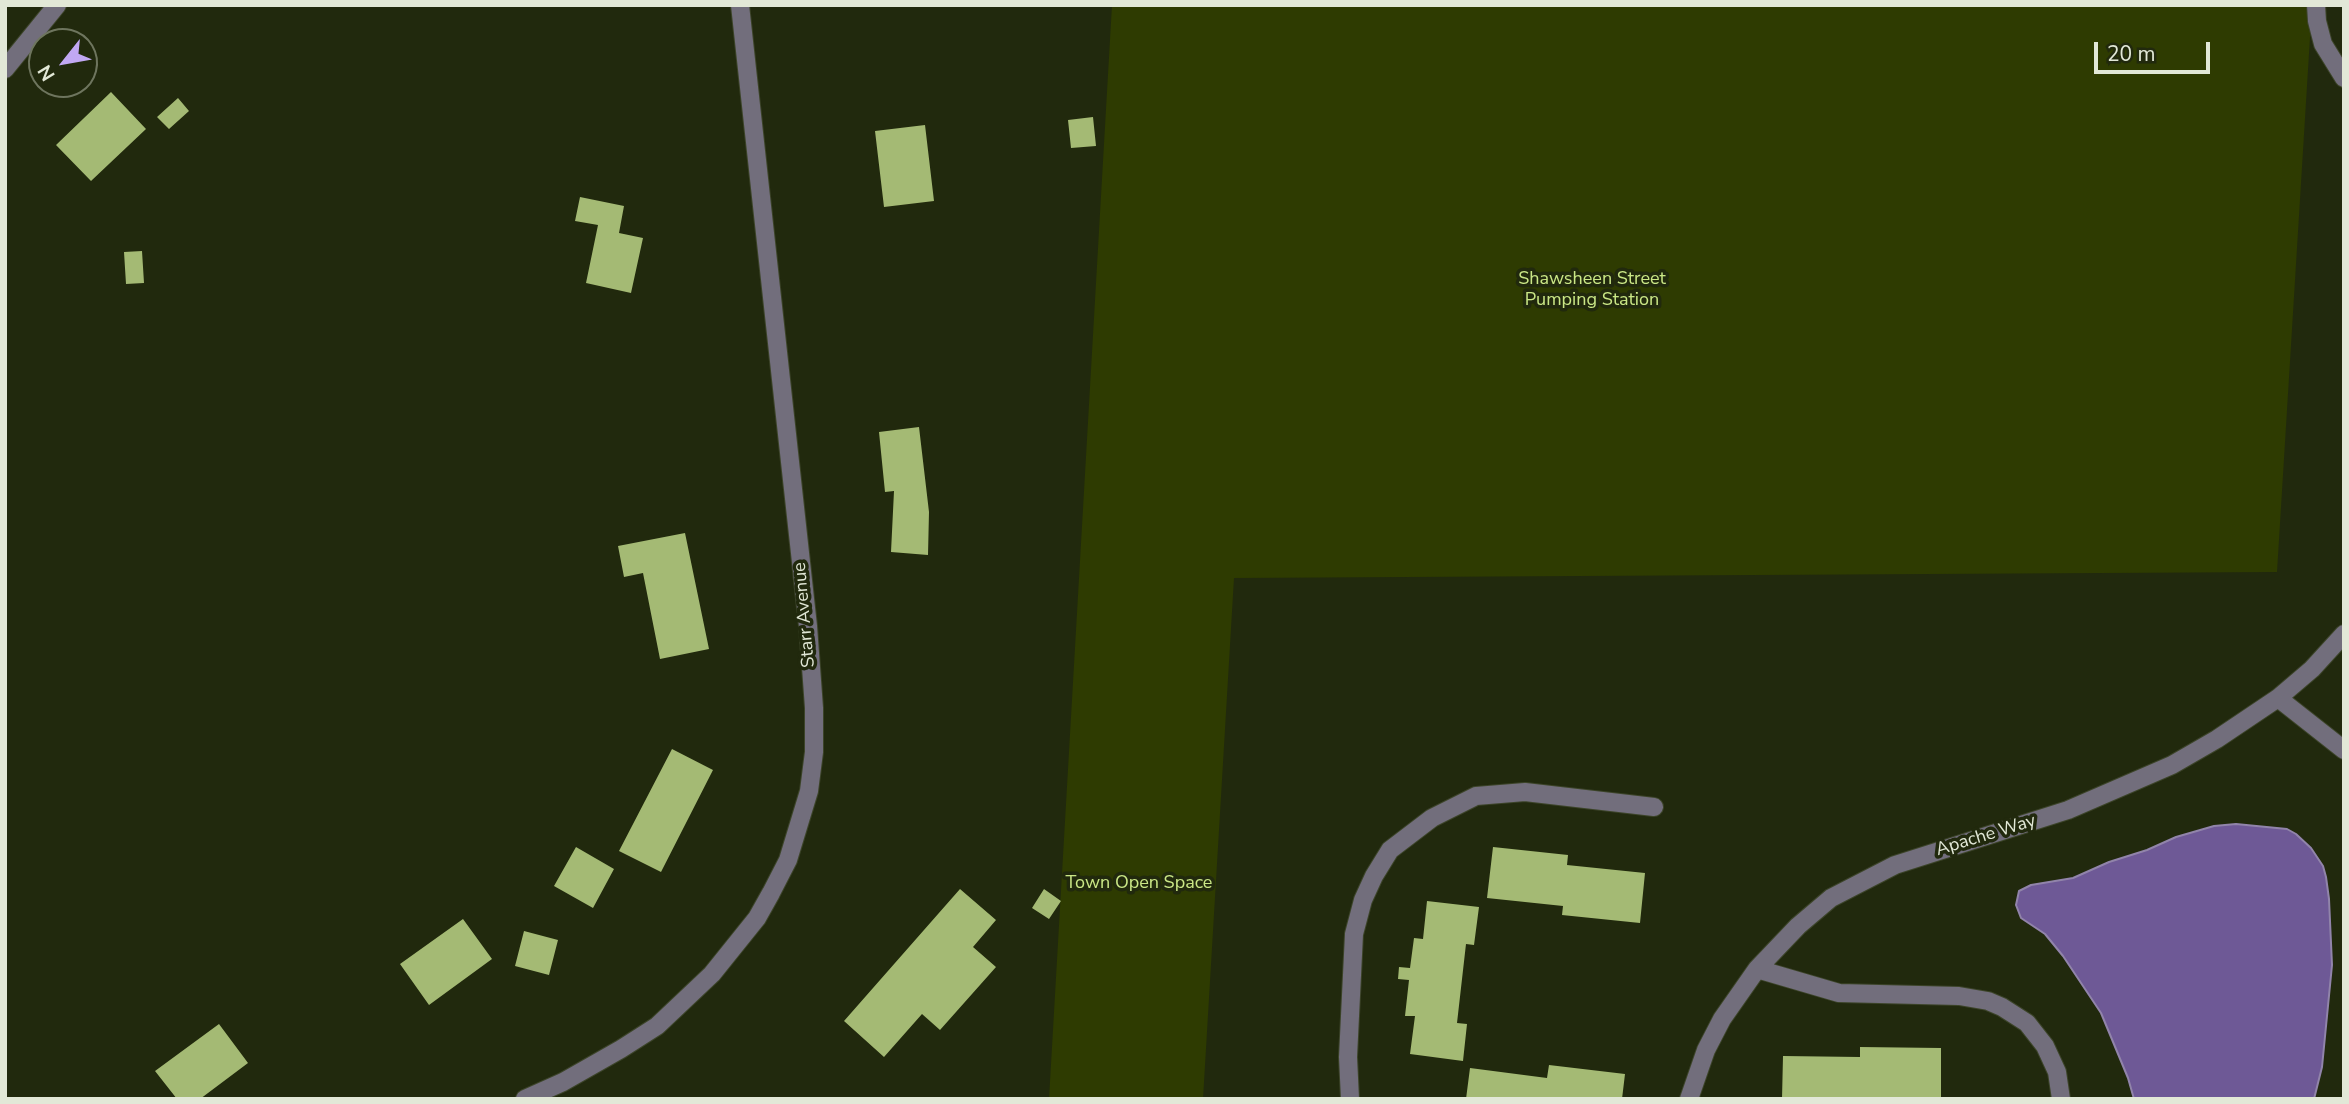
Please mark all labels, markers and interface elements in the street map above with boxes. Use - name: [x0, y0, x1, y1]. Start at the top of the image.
- north arrow: [28, 28, 98, 98]
- scale bar: [2097, 28, 2212, 72]
- text: 20 m: [2107, 40, 2156, 68]
- text: N: [32, 60, 62, 86]
- park label: Shawsheen Street Pumping Station: [1518, 269, 1666, 312]
- street label: Starr Avenue: [790, 561, 820, 669]
- street label: Apache Way: [1933, 811, 2039, 861]
- park label: Town Open Space: [1066, 873, 1212, 895]

